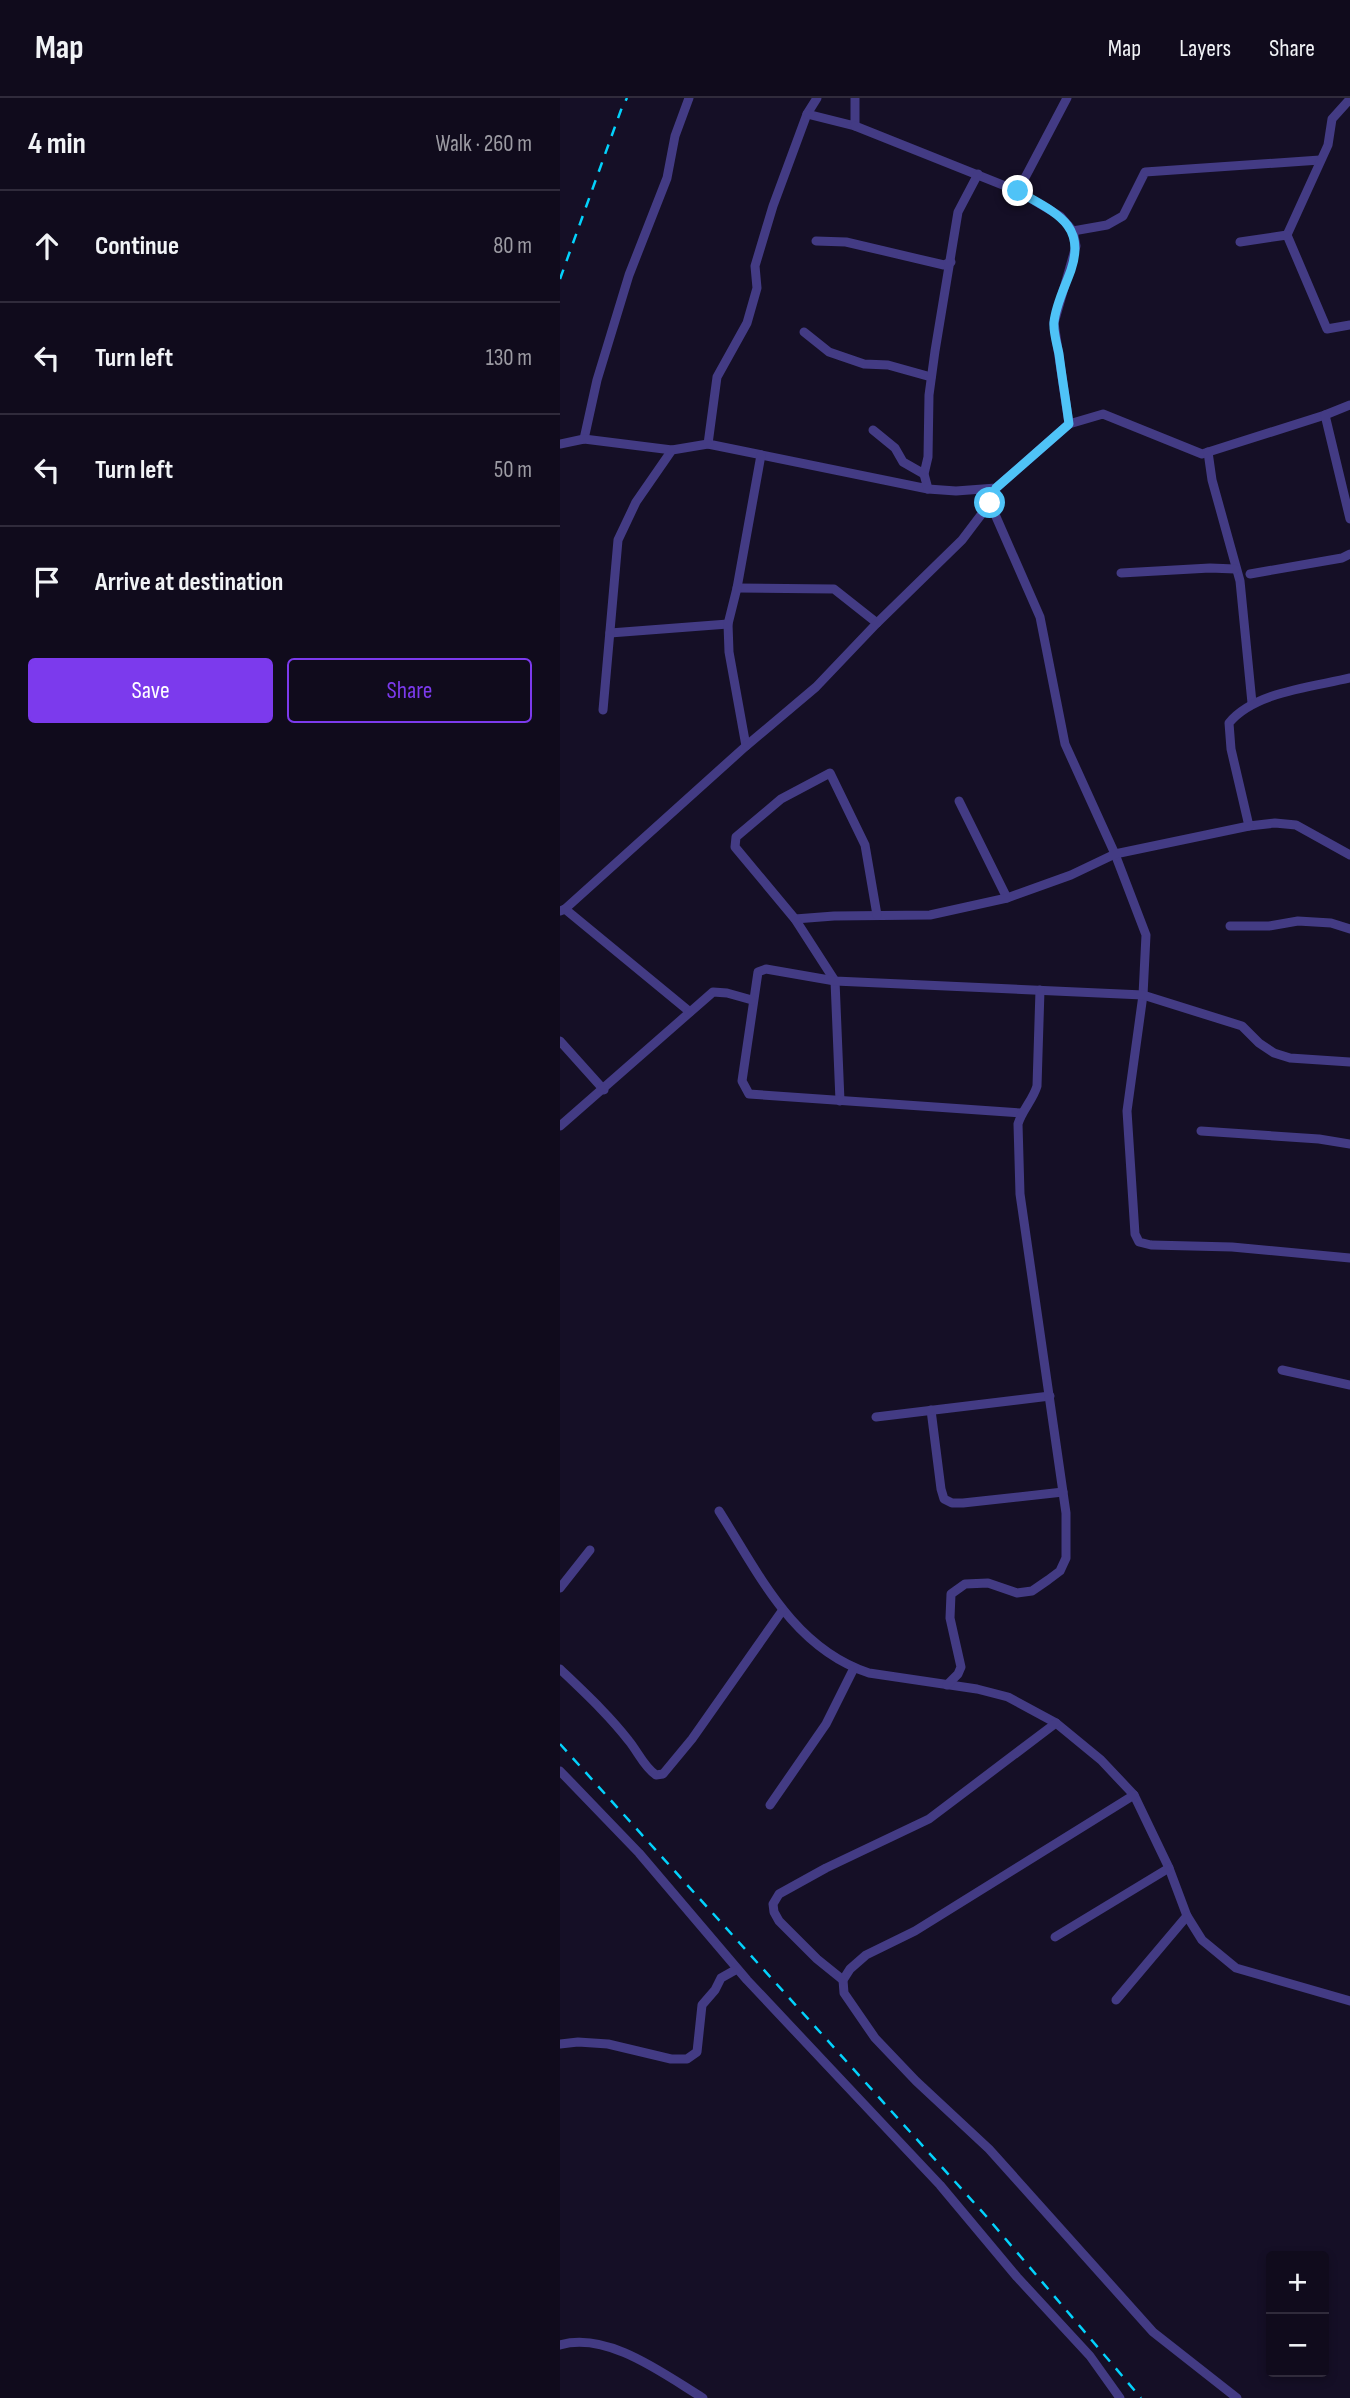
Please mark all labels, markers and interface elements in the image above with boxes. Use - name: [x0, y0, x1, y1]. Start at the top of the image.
- text: Map: [35, 28, 84, 68]
- text: Map: [1108, 34, 1141, 63]
- text: Layers: [1179, 34, 1231, 63]
- text: Share: [1269, 34, 1315, 63]
- text: 4 min: [28, 126, 86, 162]
- text: Walk · 260 m: [436, 130, 532, 158]
- route end: [1002, 175, 1033, 206]
- icon: ahead: [28, 227, 66, 265]
- text: Continue: [95, 231, 179, 262]
- text: 80 m: [493, 232, 532, 260]
- icon: left: [28, 339, 66, 377]
- text: Turn left: [95, 343, 173, 374]
- text: 130 m: [486, 344, 532, 372]
- icon: left: [28, 451, 66, 489]
- text: Turn left: [95, 455, 173, 486]
- text: 50 m: [494, 456, 532, 484]
- route start: [974, 487, 1005, 518]
- icon: arrive: [28, 563, 66, 601]
- text: Arrive at destination: [95, 567, 283, 598]
- button: Save: [28, 658, 273, 723]
- button: Share: [287, 658, 532, 723]
- map controls: [1266, 2251, 1329, 2377]
- button: +: [1266, 2251, 1329, 2314]
- button: −: [1266, 2314, 1329, 2377]

